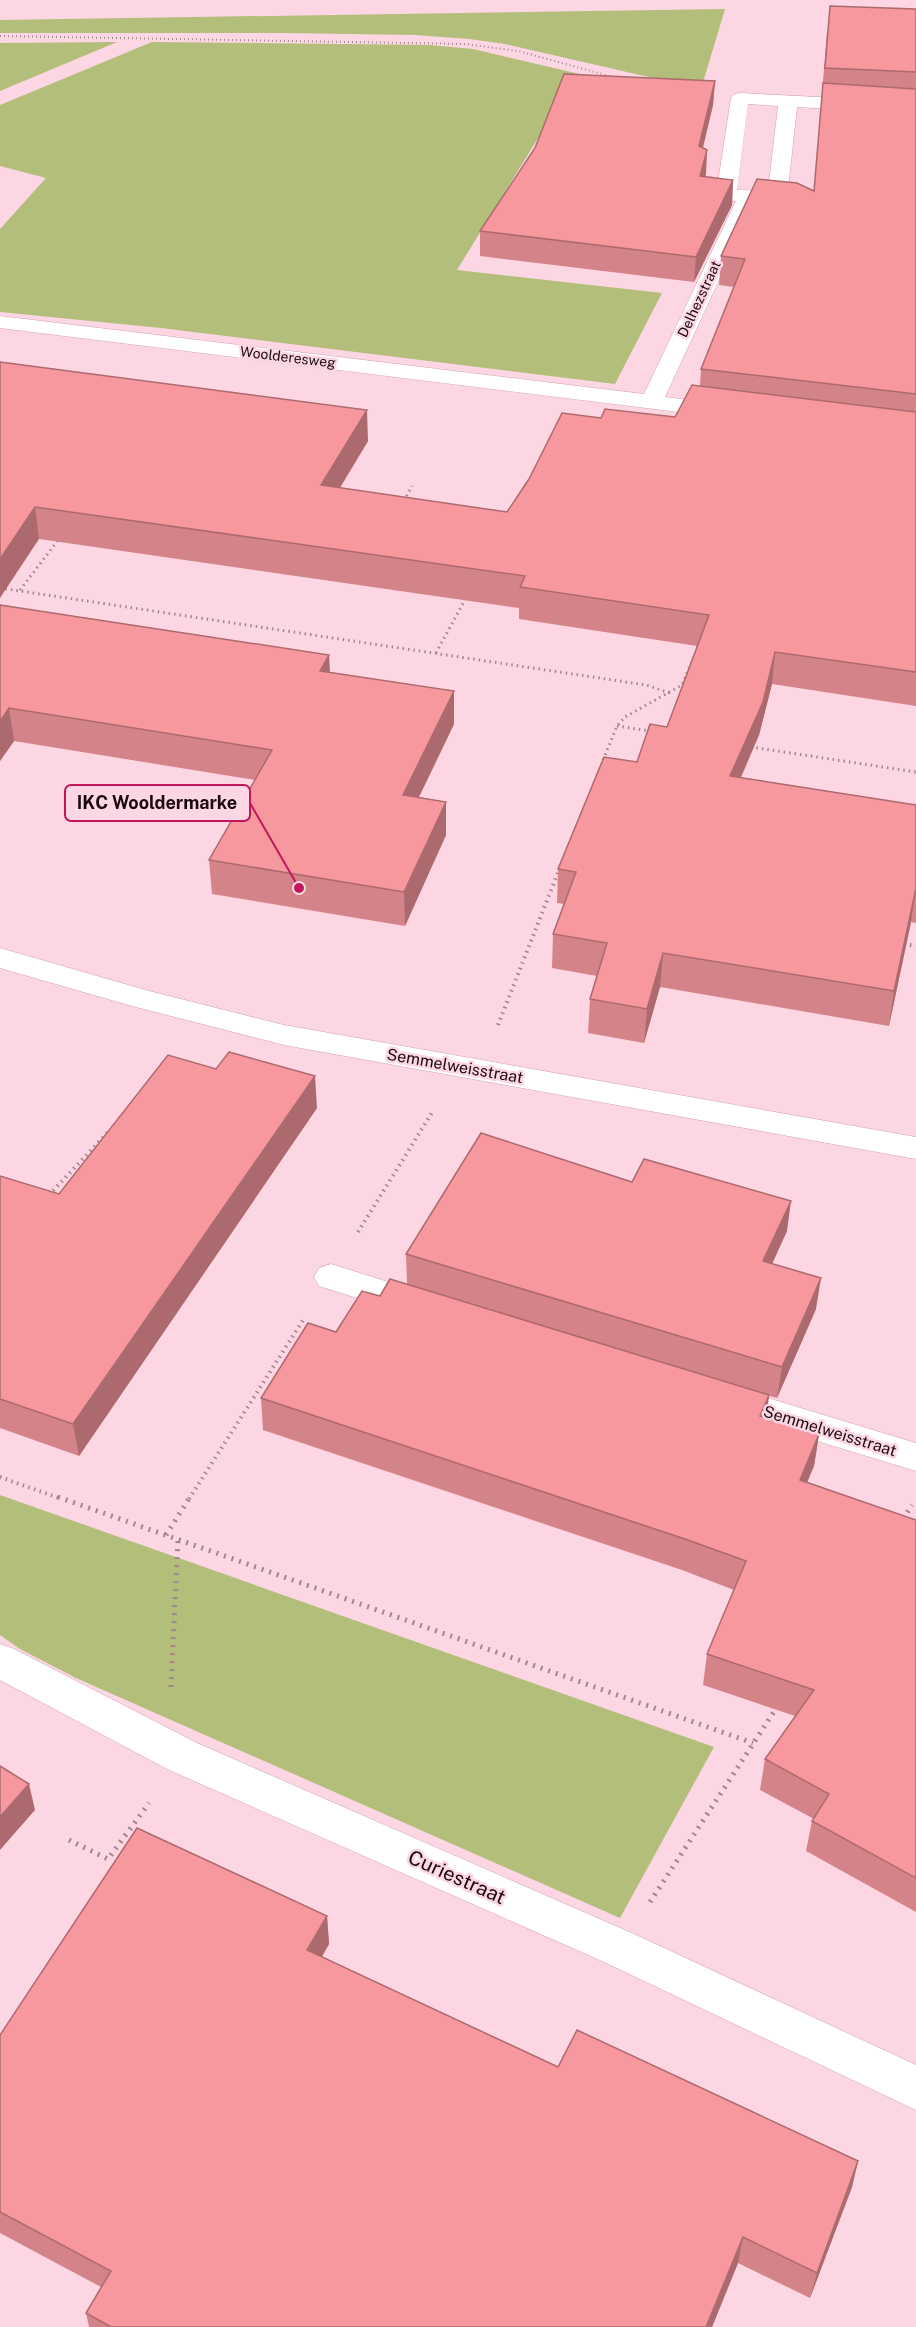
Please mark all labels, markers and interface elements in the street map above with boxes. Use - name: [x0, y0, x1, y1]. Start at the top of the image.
- street label: Delhezstraat: [674, 258, 724, 340]
- street label: Woolderesweg: [239, 343, 337, 371]
- callout: IKC Wooldermarke: [65, 785, 250, 821]
- text: IKC Wooldermarke: [77, 792, 237, 813]
- street label: Semmelweisstraat: [385, 1045, 525, 1087]
- street label: Semmelweisstraat: [761, 1402, 899, 1460]
- street label: Curiestraat: [405, 1845, 509, 1909]

